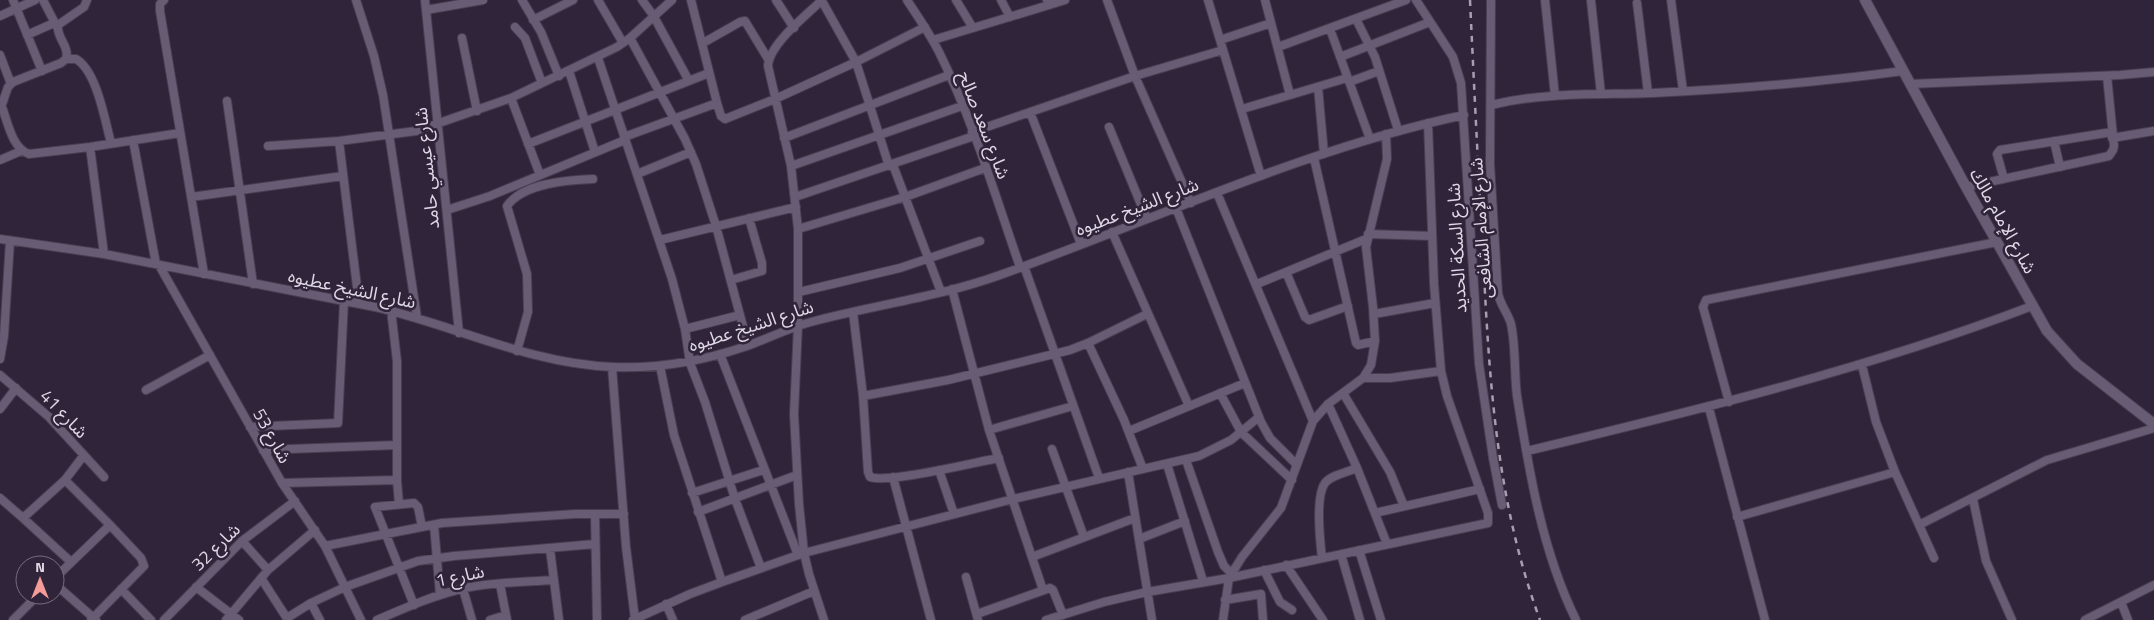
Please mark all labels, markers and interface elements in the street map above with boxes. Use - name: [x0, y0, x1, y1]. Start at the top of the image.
- street label: شارع سعد صالح: [951, 67, 1017, 183]
- street label: شارع عيسي حامد: [407, 106, 447, 230]
- street label: شارع الإمام الشافعى: [1462, 157, 1500, 299]
- street label: شارع الإمام مالك: [1962, 163, 2044, 279]
- street label: شارع الشيخ عطيوه: [1071, 171, 1203, 243]
- street label: شارع السكة الحديد: [1440, 182, 1474, 314]
- street label: شارع الشيخ عطيوه: [286, 262, 418, 316]
- street label: شارع الشيخ عطيوه: [685, 293, 817, 359]
- street label: شارع 41: [33, 383, 95, 445]
- street label: شارع 53: [245, 403, 299, 469]
- street label: شارع 32: [185, 516, 247, 578]
- north arrow: [15, 555, 65, 605]
- text: N: [35, 556, 45, 577]
- street label: شارع 1: [433, 557, 487, 595]

